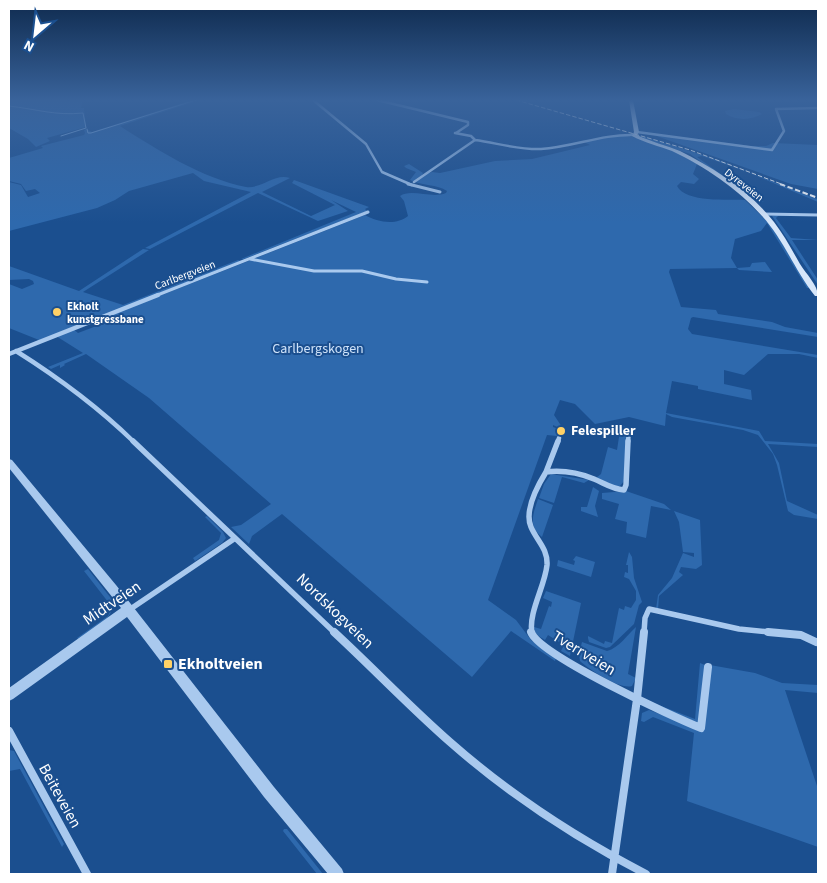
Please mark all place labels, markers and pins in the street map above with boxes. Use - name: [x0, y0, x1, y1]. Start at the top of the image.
- place label: Ekholt kunstgressbane: [67, 299, 144, 327]
- marker: Ekholt kunstgressbane: [51, 306, 63, 318]
- place label: Felespiller: [571, 421, 636, 441]
- marker: Felespiller: [555, 425, 567, 437]
- place label: Ekholtveien: [178, 653, 263, 675]
- marker: Ekholtveien: [162, 658, 174, 670]

